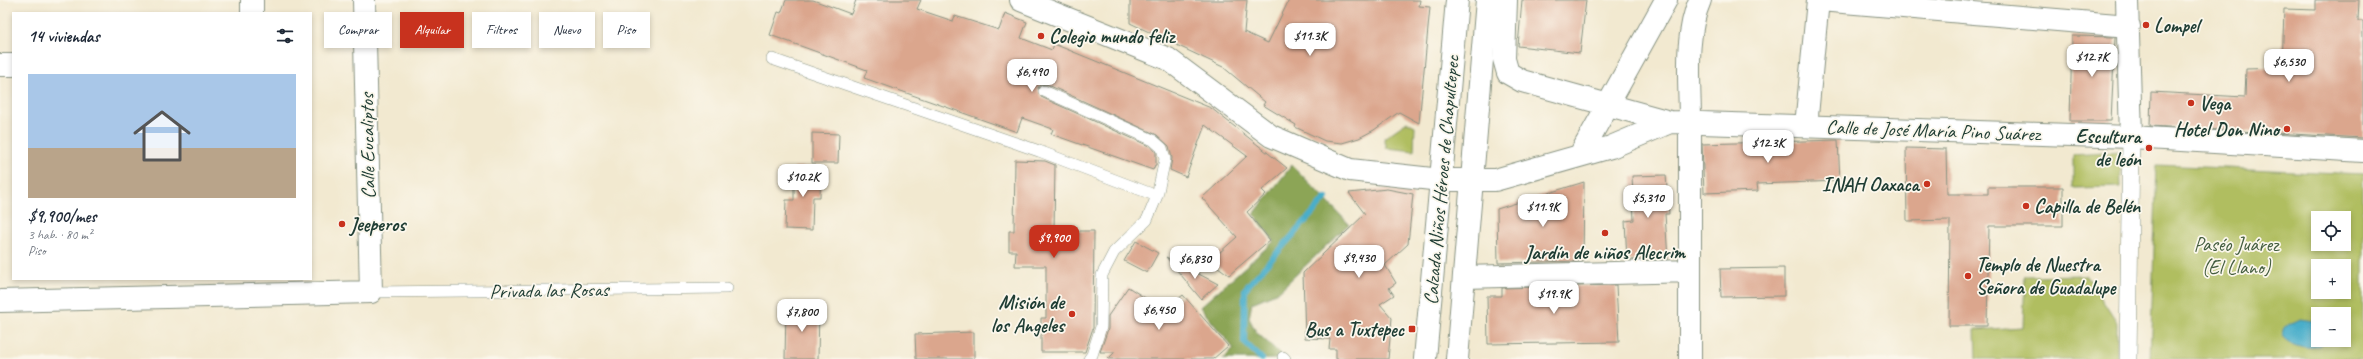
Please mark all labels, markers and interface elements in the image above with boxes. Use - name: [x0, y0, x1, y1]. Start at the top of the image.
- chip: Comprar: [324, 12, 392, 48]
- chip: Alquilar: [400, 12, 464, 48]
- chip: Filtros: [472, 12, 531, 48]
- chip: Nuevo: [539, 12, 595, 48]
- chip: Piso: [603, 12, 650, 48]
- place label: Lompel: [2154, 13, 2202, 38]
- marker: Lompel: [2141, 20, 2151, 30]
- pin: $11.3K: [1277, 23, 1343, 57]
- place label: Colegio mundo feliz: [1049, 24, 1177, 49]
- icon: filters: [274, 25, 296, 47]
- text: 14 viviendas: [28, 26, 99, 47]
- text: $11.3K: [1294, 28, 1326, 44]
- marker: Colegio mundo feliz: [1036, 31, 1046, 41]
- pin: $12.7K: [2059, 44, 2125, 78]
- text: $12.7K: [2076, 49, 2108, 65]
- pin: $6,530: [2256, 49, 2322, 83]
- street label: Calzada Niños Héroes de Chapultepec: [1418, 54, 1465, 306]
- text: $6,530: [2273, 54, 2305, 70]
- pin: $6,490: [999, 59, 1065, 93]
- text: $6,490: [1016, 64, 1048, 80]
- street label: Calle Eucaliptos: [354, 91, 381, 199]
- place label: Vega: [2199, 91, 2232, 116]
- marker: Vega: [2186, 98, 2196, 108]
- icon: home: [126, 100, 198, 172]
- street label: Calle de José María Pino Suárez: [1826, 114, 2042, 147]
- place label: Hotel Don Nino: [2174, 117, 2281, 142]
- place label: Escultura de león: [2076, 124, 2143, 172]
- marker: Hotel Don Nino: [2282, 124, 2292, 134]
- pin: $12.3K: [1735, 130, 1801, 164]
- text: $12.3K: [1752, 135, 1784, 151]
- marker: Escultura de león: [2144, 143, 2154, 153]
- pin: $10.2K: [770, 164, 836, 198]
- text: $10.2K: [787, 169, 819, 185]
- place label: INAH Oaxaca: [1822, 172, 1921, 197]
- marker: INAH Oaxaca: [1922, 179, 1932, 189]
- pin: $5,310: [1615, 185, 1681, 219]
- text: $5,310: [1632, 190, 1664, 206]
- pin: $11.9K: [1510, 194, 1576, 228]
- place label: Capilla de Belén: [2034, 194, 2141, 219]
- text: $11.9K: [1527, 199, 1559, 215]
- marker: Capilla de Belén: [2021, 201, 2031, 211]
- text: $9,900/mes: [28, 206, 96, 227]
- map controls: [2311, 211, 2351, 347]
- button: locate: [2311, 211, 2351, 251]
- place label: Jeeperos: [348, 212, 407, 237]
- marker: Jeeperos: [337, 219, 347, 229]
- pin: $9,900: [1021, 225, 1087, 259]
- text: 3 hab. · 80 m²: [28, 227, 92, 243]
- marker: Jardín de niños Alecrim: [1600, 228, 1610, 238]
- text: $9,900: [1038, 230, 1070, 246]
- park label: Paséo Juárez (El Llano): [2194, 232, 2280, 280]
- place label: Jardín de niños Alecrim: [1523, 240, 1687, 265]
- text: Piso: [28, 243, 46, 259]
- pin: $9,430: [1326, 245, 1392, 279]
- pin: $6,830: [1162, 246, 1228, 280]
- text: $9,430: [1343, 250, 1375, 266]
- text: $6,830: [1179, 251, 1211, 267]
- place label: Templo de Nuestra Señora de Guadalupe: [1976, 252, 2117, 300]
- button: +: [2311, 259, 2351, 299]
- marker: Templo de Nuestra Señora de Guadalupe: [1963, 271, 1973, 281]
- street label: Privada las Rosas: [489, 277, 611, 304]
- pin: $19.9K: [1521, 281, 1587, 315]
- text: $19.9K: [1538, 286, 1570, 302]
- place label: Misión de los Angeles: [991, 290, 1066, 338]
- pin: $6,450: [1126, 297, 1192, 331]
- pin: $7,800: [769, 299, 835, 333]
- text: $6,450: [1143, 302, 1175, 318]
- text: $7,800: [786, 304, 818, 320]
- button: −: [2311, 307, 2351, 347]
- marker: Misión de los Angeles: [1067, 309, 1077, 319]
- place label: Bus a Tuxtepec: [1305, 317, 1405, 342]
- marker: Bus a Tuxtepec: [1407, 324, 1417, 334]

